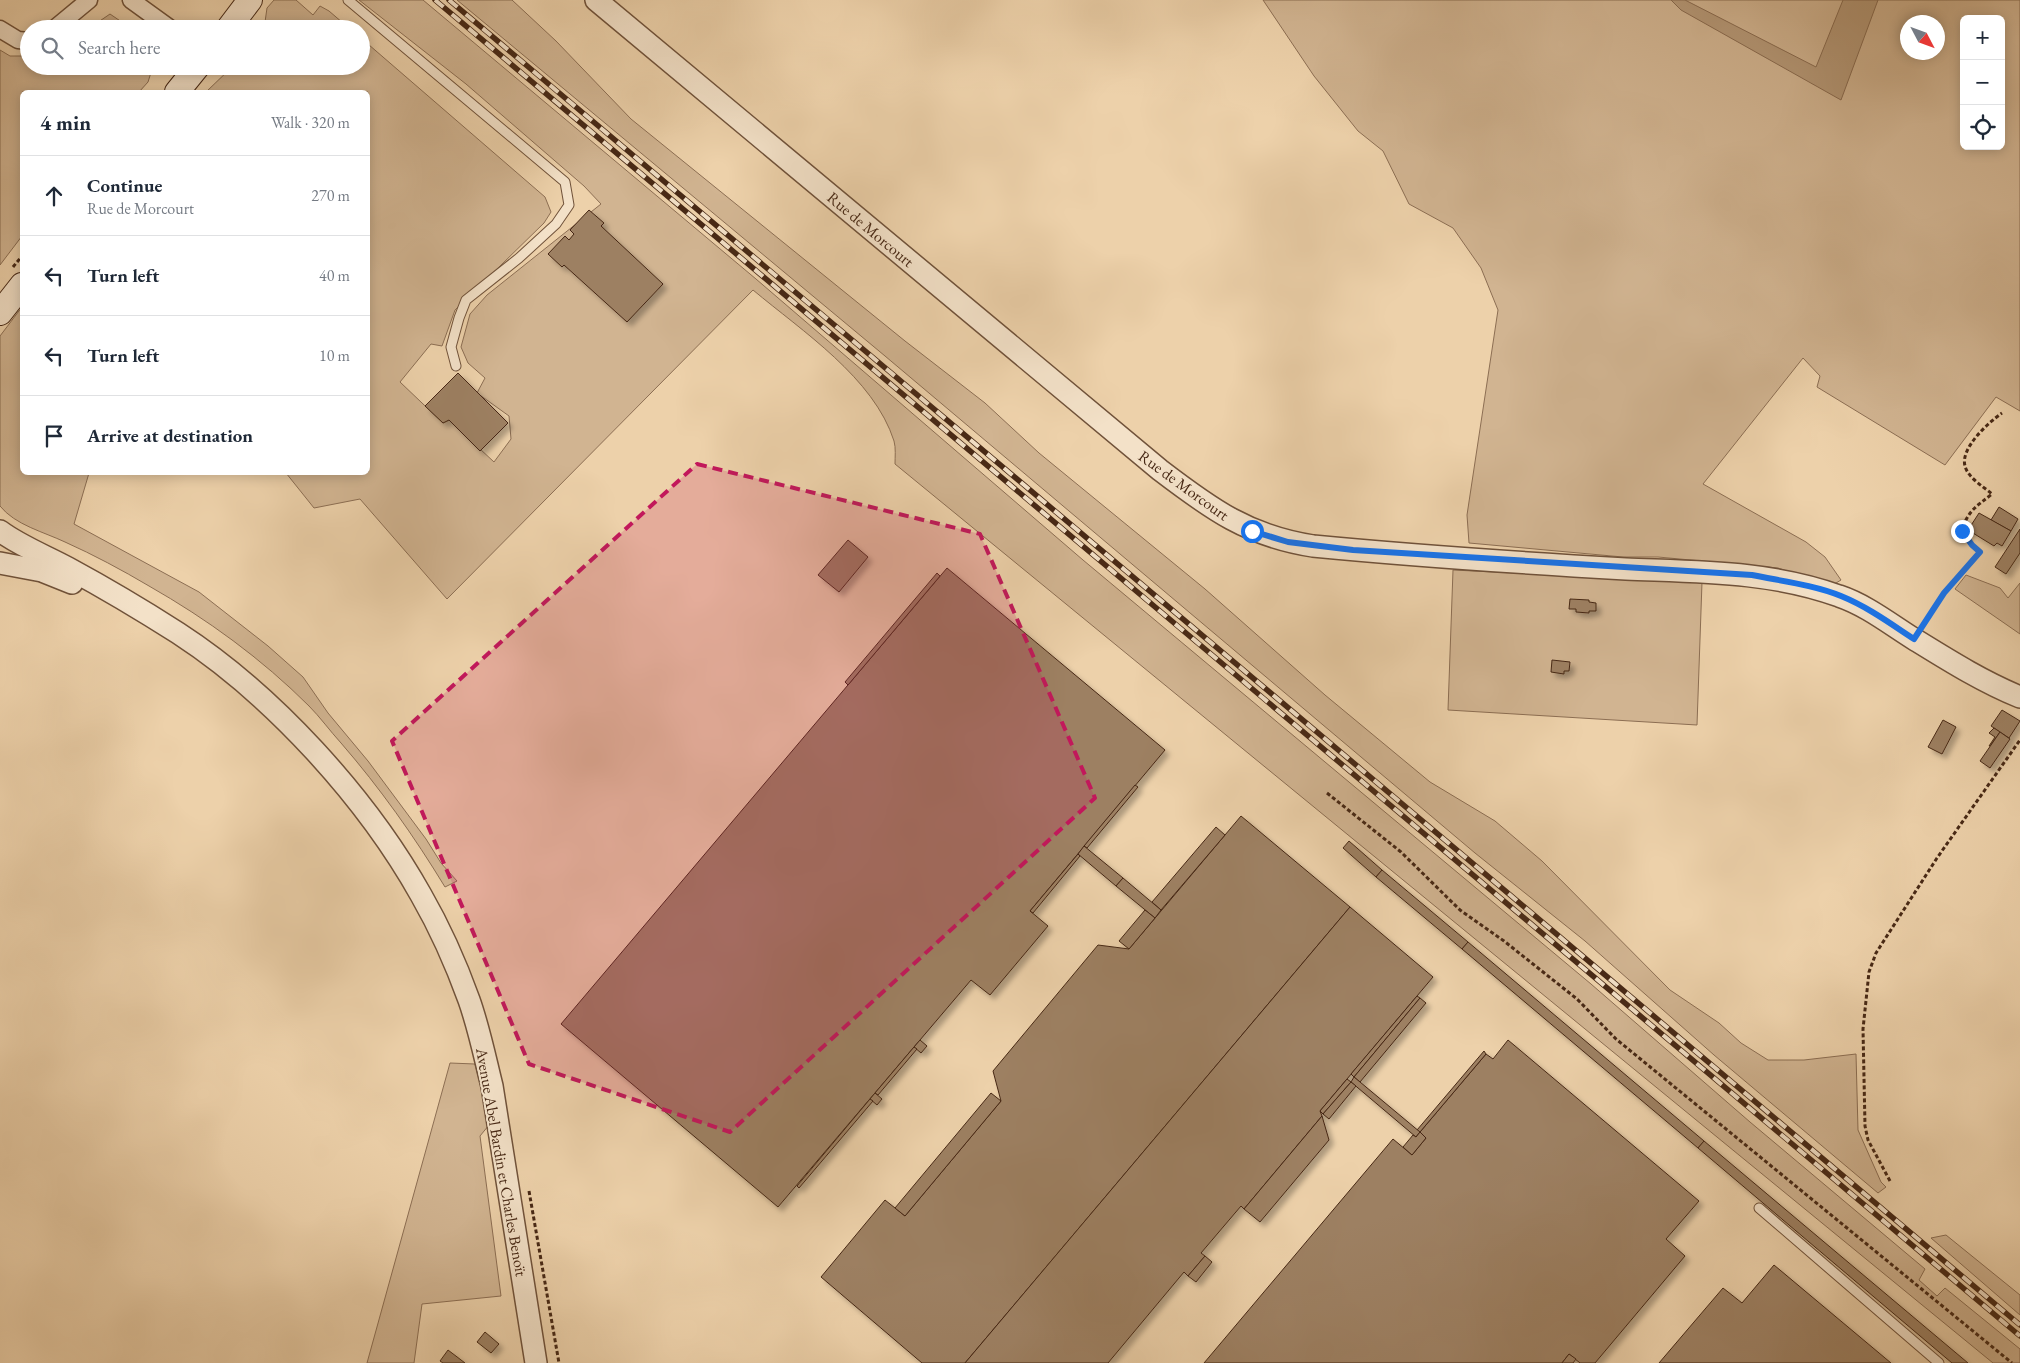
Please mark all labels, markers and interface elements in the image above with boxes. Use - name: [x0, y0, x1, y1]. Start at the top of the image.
- north arrow: [1900, 15, 1945, 60]
- map controls: [1960, 15, 2005, 150]
- button: +: [1960, 15, 2005, 60]
- search box: [20, 20, 370, 75]
- icon: search: [38, 34, 66, 62]
- text: Search here: [78, 35, 160, 60]
- button: −: [1960, 60, 2005, 105]
- button: locate: [1960, 105, 2005, 150]
- text: 4 min: [40, 109, 91, 136]
- text: Walk · 320 m: [271, 112, 350, 133]
- text: Continue: [87, 173, 162, 198]
- icon: ahead: [40, 182, 68, 210]
- text: 270 m: [311, 185, 350, 206]
- street label: Rue de Morcourt: [823, 187, 918, 272]
- text: Rue de Morcourt: [87, 198, 194, 219]
- icon: left: [40, 262, 68, 290]
- text: Turn left: [87, 263, 159, 288]
- text: 40 m: [319, 265, 350, 286]
- icon: left: [40, 342, 68, 370]
- text: Turn left: [87, 343, 159, 368]
- text: 10 m: [319, 345, 350, 366]
- icon: arrive: [40, 422, 68, 450]
- text: Arrive at destination: [87, 423, 253, 448]
- street label: Rue de Morcourt: [1134, 445, 1233, 525]
- route start: [1241, 520, 1264, 543]
- route end: [1951, 520, 1974, 543]
- street label: Avenue Abel Bardin et Charles Benoït: [471, 1045, 532, 1278]

